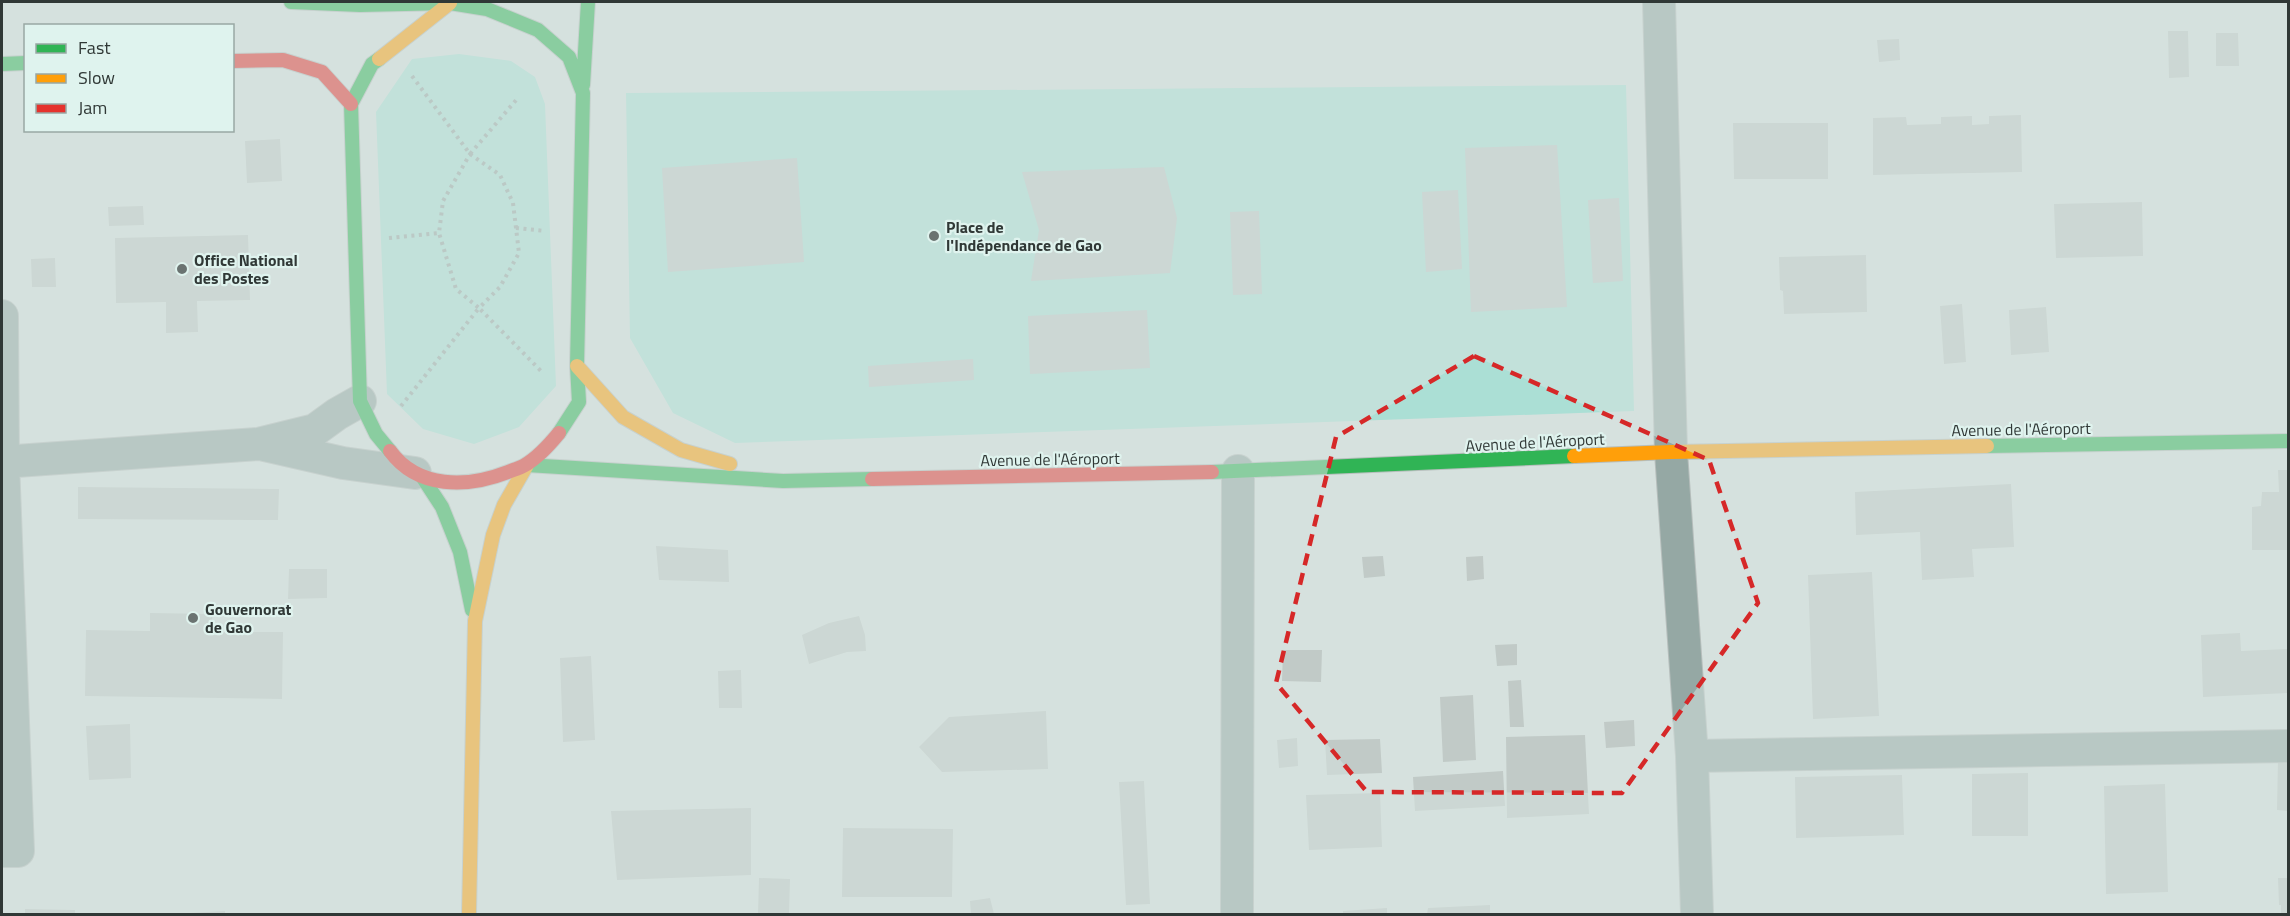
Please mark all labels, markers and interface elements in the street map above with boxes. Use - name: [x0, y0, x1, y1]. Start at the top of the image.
- legend: [24, 24, 234, 132]
- text: Fast: [78, 34, 111, 61]
- text: Slow: [78, 64, 115, 91]
- text: Jam: [78, 94, 107, 121]
- place label: Place de l'Indépendance de Gao: [946, 215, 1102, 257]
- marker: Place de l'Indépendance de Gao: [927, 229, 941, 243]
- place label: Office National des Postes: [194, 248, 298, 290]
- marker: Office National des Postes: [175, 262, 189, 276]
- street label: Avenue de l'Aéroport: [1951, 416, 2091, 442]
- street label: Avenue de l'Aéroport: [1465, 426, 1606, 458]
- street label: Avenue de l'Aéroport: [980, 446, 1120, 472]
- place label: Gouvernorat de Gao: [205, 597, 292, 639]
- marker: Gouvernorat de Gao: [186, 611, 200, 625]

